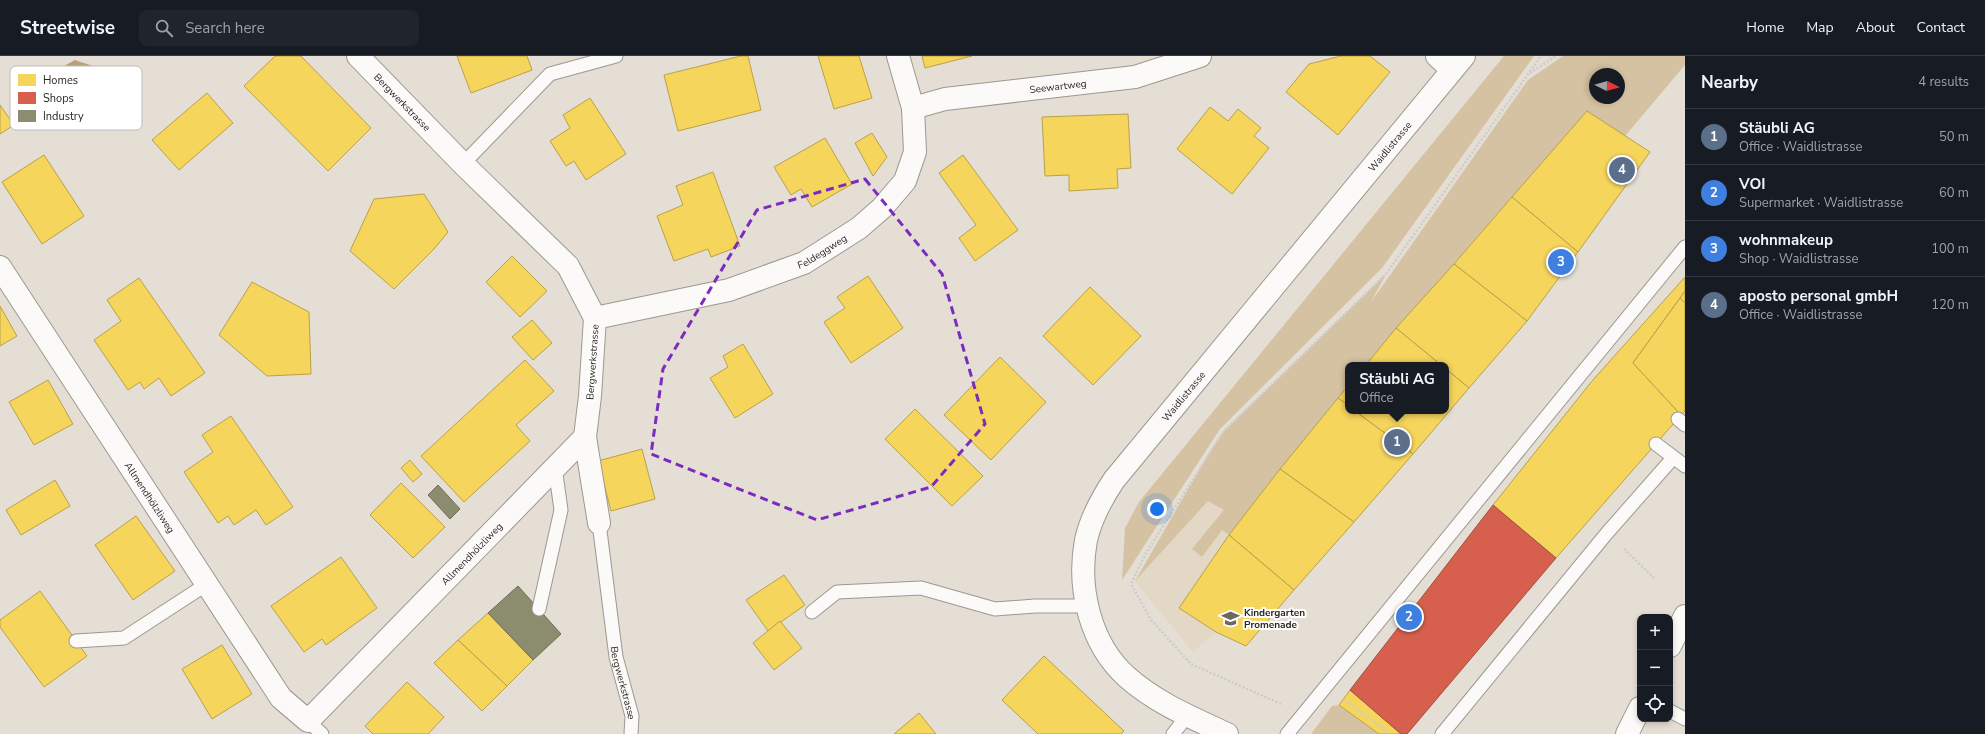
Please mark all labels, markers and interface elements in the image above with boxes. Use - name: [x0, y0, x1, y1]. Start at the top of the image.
- search box: [139, 10, 419, 46]
- text: Streetwise: [20, 15, 115, 41]
- icon: search: [153, 17, 175, 39]
- text: Search here: [185, 18, 265, 38]
- text: Home: [1746, 18, 1784, 37]
- text: Map: [1806, 18, 1834, 37]
- text: About: [1856, 18, 1895, 37]
- text: Contact: [1917, 18, 1965, 37]
- legend: [10, 66, 142, 130]
- north arrow: [1589, 68, 1625, 104]
- street label: Bergwerkstrasse: [370, 71, 433, 135]
- text: Nearby: [1701, 71, 1758, 94]
- text: Homes: [43, 73, 78, 88]
- text: 4 results: [1918, 73, 1969, 91]
- street label: Seewartweg: [1029, 77, 1088, 97]
- text: Shops: [43, 91, 74, 106]
- text: Industry: [43, 109, 84, 124]
- text: Stäubli AG: [1739, 118, 1815, 138]
- street label: Waidlistrasse: [1365, 119, 1415, 175]
- text: 1: [1710, 128, 1718, 146]
- text: 50 m: [1939, 128, 1969, 146]
- text: Office · Waidlistrasse: [1739, 138, 1862, 156]
- pin: 4: [1609, 155, 1635, 185]
- text: VOI: [1739, 174, 1765, 194]
- text: 2: [1710, 184, 1718, 202]
- text: 60 m: [1939, 184, 1969, 202]
- text: Supermarket · Waidlistrasse: [1739, 194, 1903, 212]
- text: wohnmakeup: [1739, 230, 1833, 250]
- street label: Feldeggweg: [796, 231, 850, 273]
- text: 3: [1710, 240, 1718, 258]
- text: 100 m: [1931, 240, 1969, 258]
- pin: 3: [1548, 247, 1574, 277]
- text: Shop · Waidlistrasse: [1739, 250, 1858, 268]
- text: aposto personal gmbH: [1739, 286, 1898, 306]
- text: 4: [1710, 296, 1718, 314]
- text: 120 m: [1931, 296, 1969, 314]
- text: Office · Waidlistrasse: [1739, 306, 1862, 324]
- street label: Bergwerkstrasse: [583, 324, 603, 400]
- popup: [1345, 362, 1449, 414]
- street label: Waidlistrasse: [1159, 369, 1209, 425]
- text: Stäubli AG: [1359, 369, 1435, 389]
- text: Office: [1359, 389, 1393, 407]
- pin: 1: [1384, 427, 1410, 457]
- street label: Allmendhölzliweg: [121, 460, 178, 536]
- your location: [1147, 499, 1167, 519]
- street label: Allmendhölzliweg: [438, 520, 506, 589]
- pin: 2: [1396, 602, 1422, 632]
- place label: Kindergarten Promenade: [1244, 606, 1305, 632]
- school or university icon: Kindergarten Promenade: [1221, 608, 1241, 628]
- map controls: [1637, 614, 1673, 722]
- button: +: [1637, 614, 1673, 650]
- street label: Bergwerkstrasse: [607, 645, 638, 720]
- button: −: [1637, 650, 1673, 686]
- button: locate: [1637, 686, 1673, 722]

